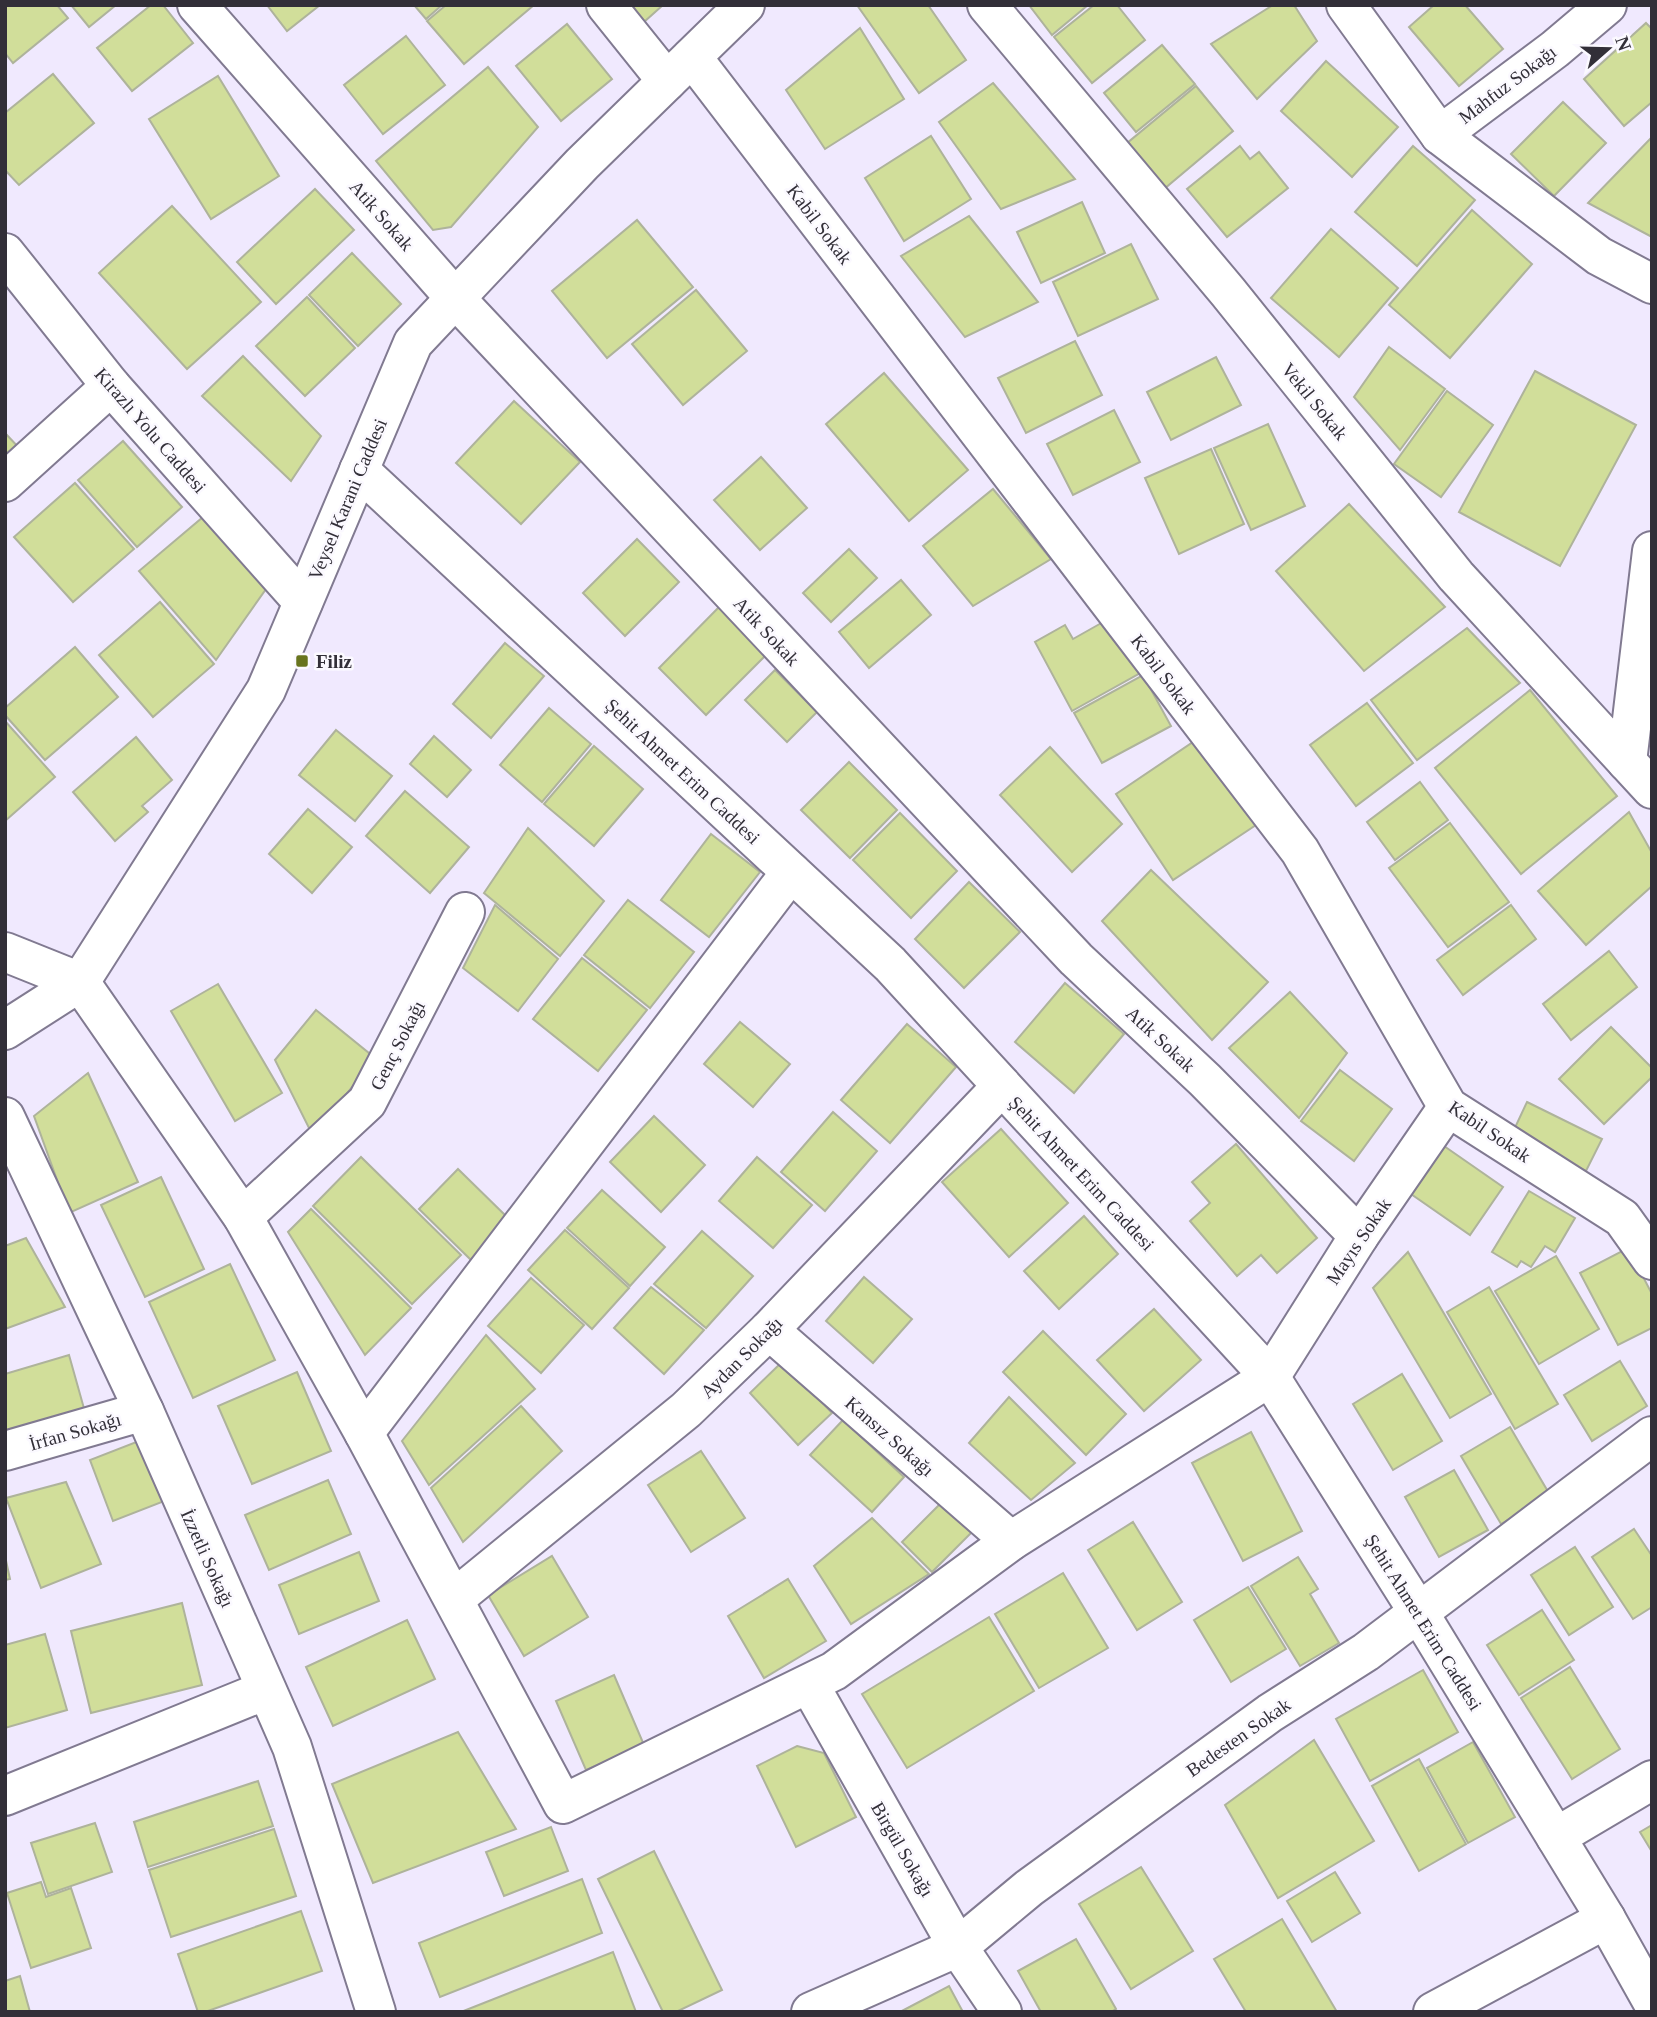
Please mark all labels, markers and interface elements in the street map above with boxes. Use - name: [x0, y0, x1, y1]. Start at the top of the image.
- north arrow: [1573, 14, 1643, 84]
- text: N: [1611, 33, 1636, 54]
- street label: Mahfuz Sokağı: [1454, 41, 1560, 128]
- street label: Atik Sokak: [345, 176, 418, 255]
- street label: Kabil Sokak: [783, 180, 857, 269]
- street label: Vekil Sokak: [1277, 359, 1352, 444]
- street label: Kirazlı Yolu Caddesi: [91, 363, 211, 497]
- street label: Veysel Karani Caddesi: [304, 415, 391, 583]
- street label: Atik Sokak: [730, 593, 804, 670]
- street label: Kabil Sokak: [1127, 630, 1201, 719]
- place label: Filiz: [316, 651, 352, 672]
- marker: Filiz: [294, 653, 310, 669]
- street label: Şehit Ahmet Erim Caddesi: [601, 694, 764, 848]
- street label: Genç Sokağı: [366, 997, 429, 1093]
- street label: Atik Sokak: [1122, 1002, 1200, 1077]
- street label: Şehit Ahmet Erim Caddesi: [1005, 1092, 1159, 1255]
- street label: Kabil Sokak: [1445, 1096, 1535, 1167]
- street label: Mayıs Sokak: [1322, 1194, 1395, 1288]
- street label: Aydan Sokağı: [696, 1312, 786, 1402]
- street label: Kansız Sokağı: [841, 1392, 938, 1480]
- street label: İrfan Sokağı: [27, 1408, 123, 1455]
- street label: İzzetli Sokağı: [177, 1506, 238, 1610]
- street label: Şehit Ahmet Erim Caddesi: [1361, 1531, 1486, 1714]
- street label: Bedesten Sokak: [1182, 1694, 1295, 1781]
- street label: Birgül Sokağı: [867, 1798, 938, 1900]

